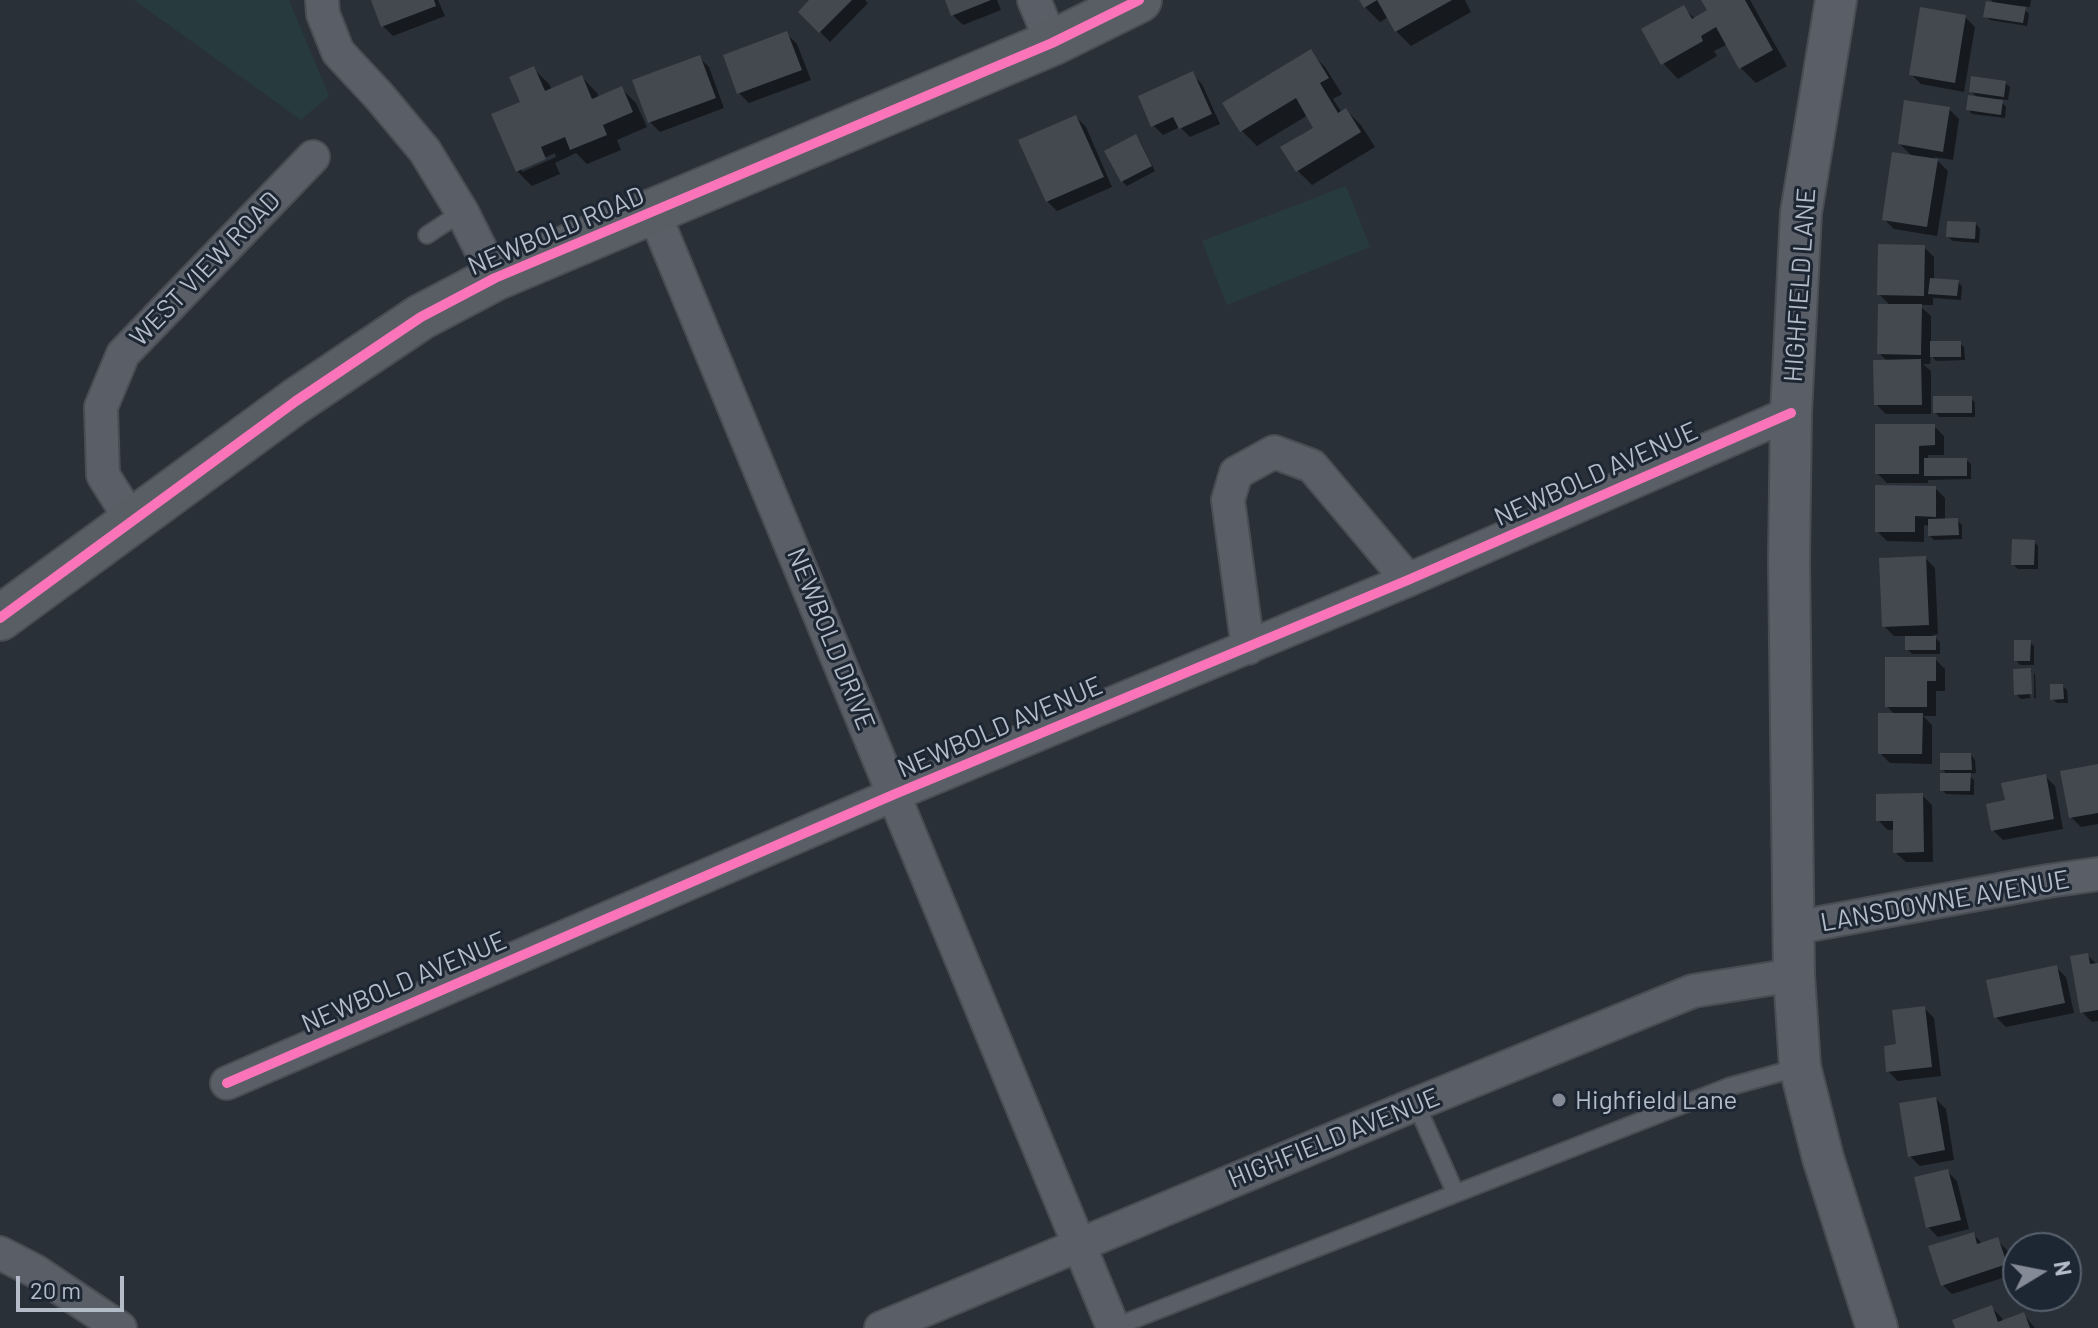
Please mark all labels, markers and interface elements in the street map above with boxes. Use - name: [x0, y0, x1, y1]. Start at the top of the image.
- street label: NEWBOLD ROAD: [463, 180, 649, 282]
- street label: WEST VIEW ROAD: [123, 185, 287, 353]
- street label: HIGHFIELD LANE: [1778, 187, 1822, 383]
- street label: NEWBOLD AVENUE: [1489, 415, 1703, 533]
- street label: NEWBOLD DRIVE: [780, 543, 882, 735]
- street label: NEWBOLD AVENUE: [893, 670, 1107, 784]
- street label: LANSDOWNE AVENUE: [1818, 864, 2072, 938]
- street label: NEWBOLD AVENUE: [297, 925, 511, 1039]
- street label: HIGHFIELD AVENUE: [1224, 1081, 1444, 1195]
- place label: Highfield Lane: [1575, 1084, 1737, 1116]
- marker: Highfield Lane: [1550, 1091, 1568, 1109]
- north arrow: [2002, 1232, 2082, 1312]
- text: N: [2050, 1259, 2078, 1278]
- scale bar: [20, 1260, 128, 1310]
- text: 20 m: [30, 1275, 81, 1304]

